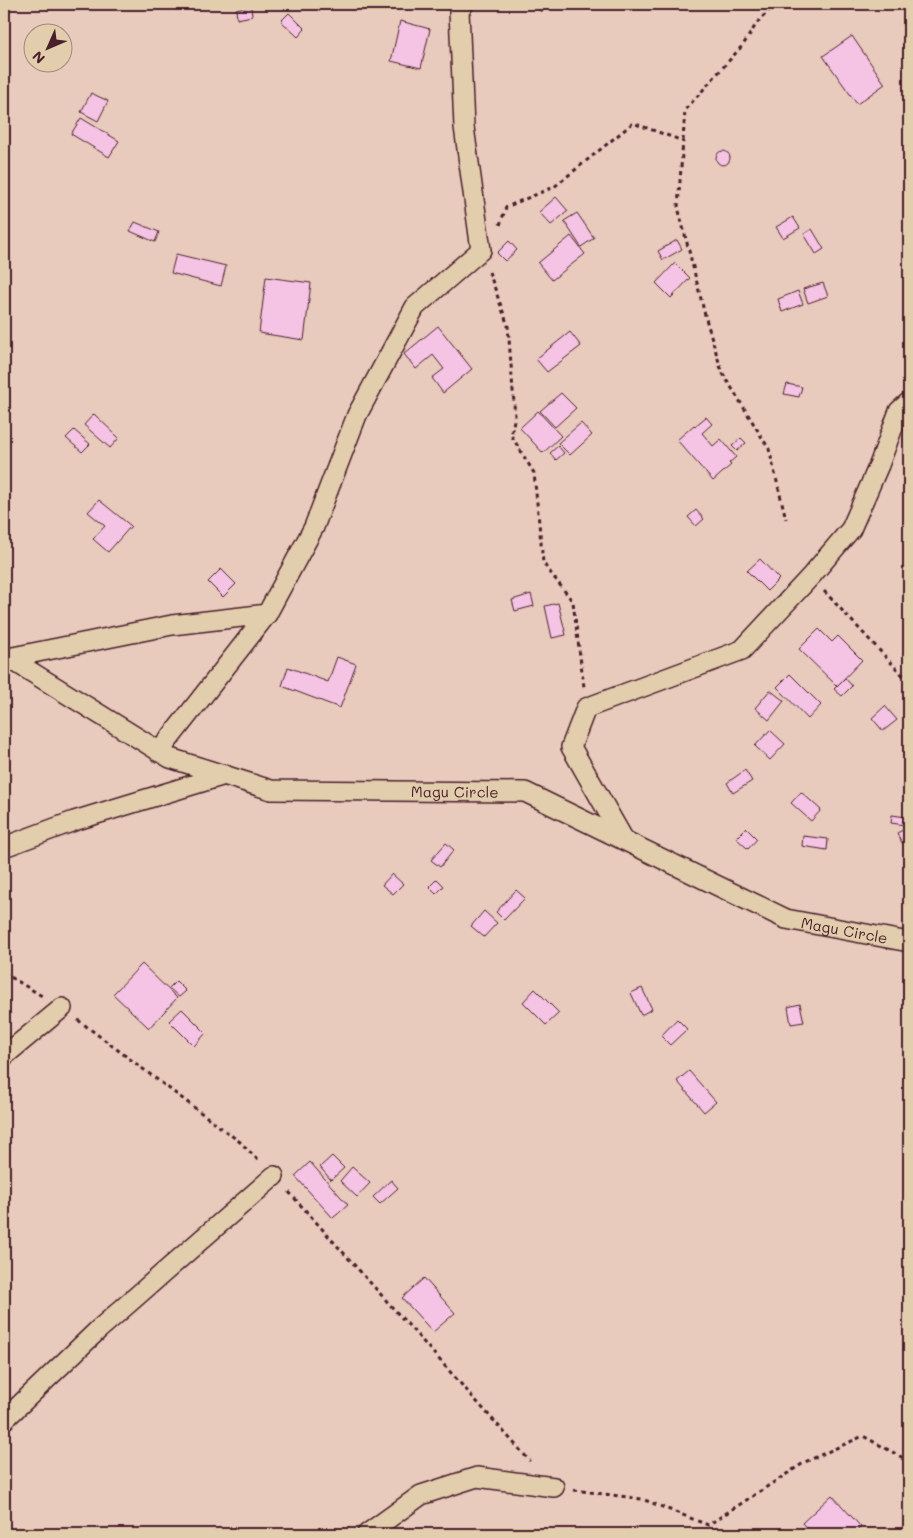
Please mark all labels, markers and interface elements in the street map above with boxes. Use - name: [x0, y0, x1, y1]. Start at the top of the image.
- north arrow: [22, 22, 72, 72]
- text: N: [28, 47, 49, 68]
- street label: Magu Circle: [411, 781, 499, 802]
- street label: Magu Circle: [799, 912, 889, 948]

